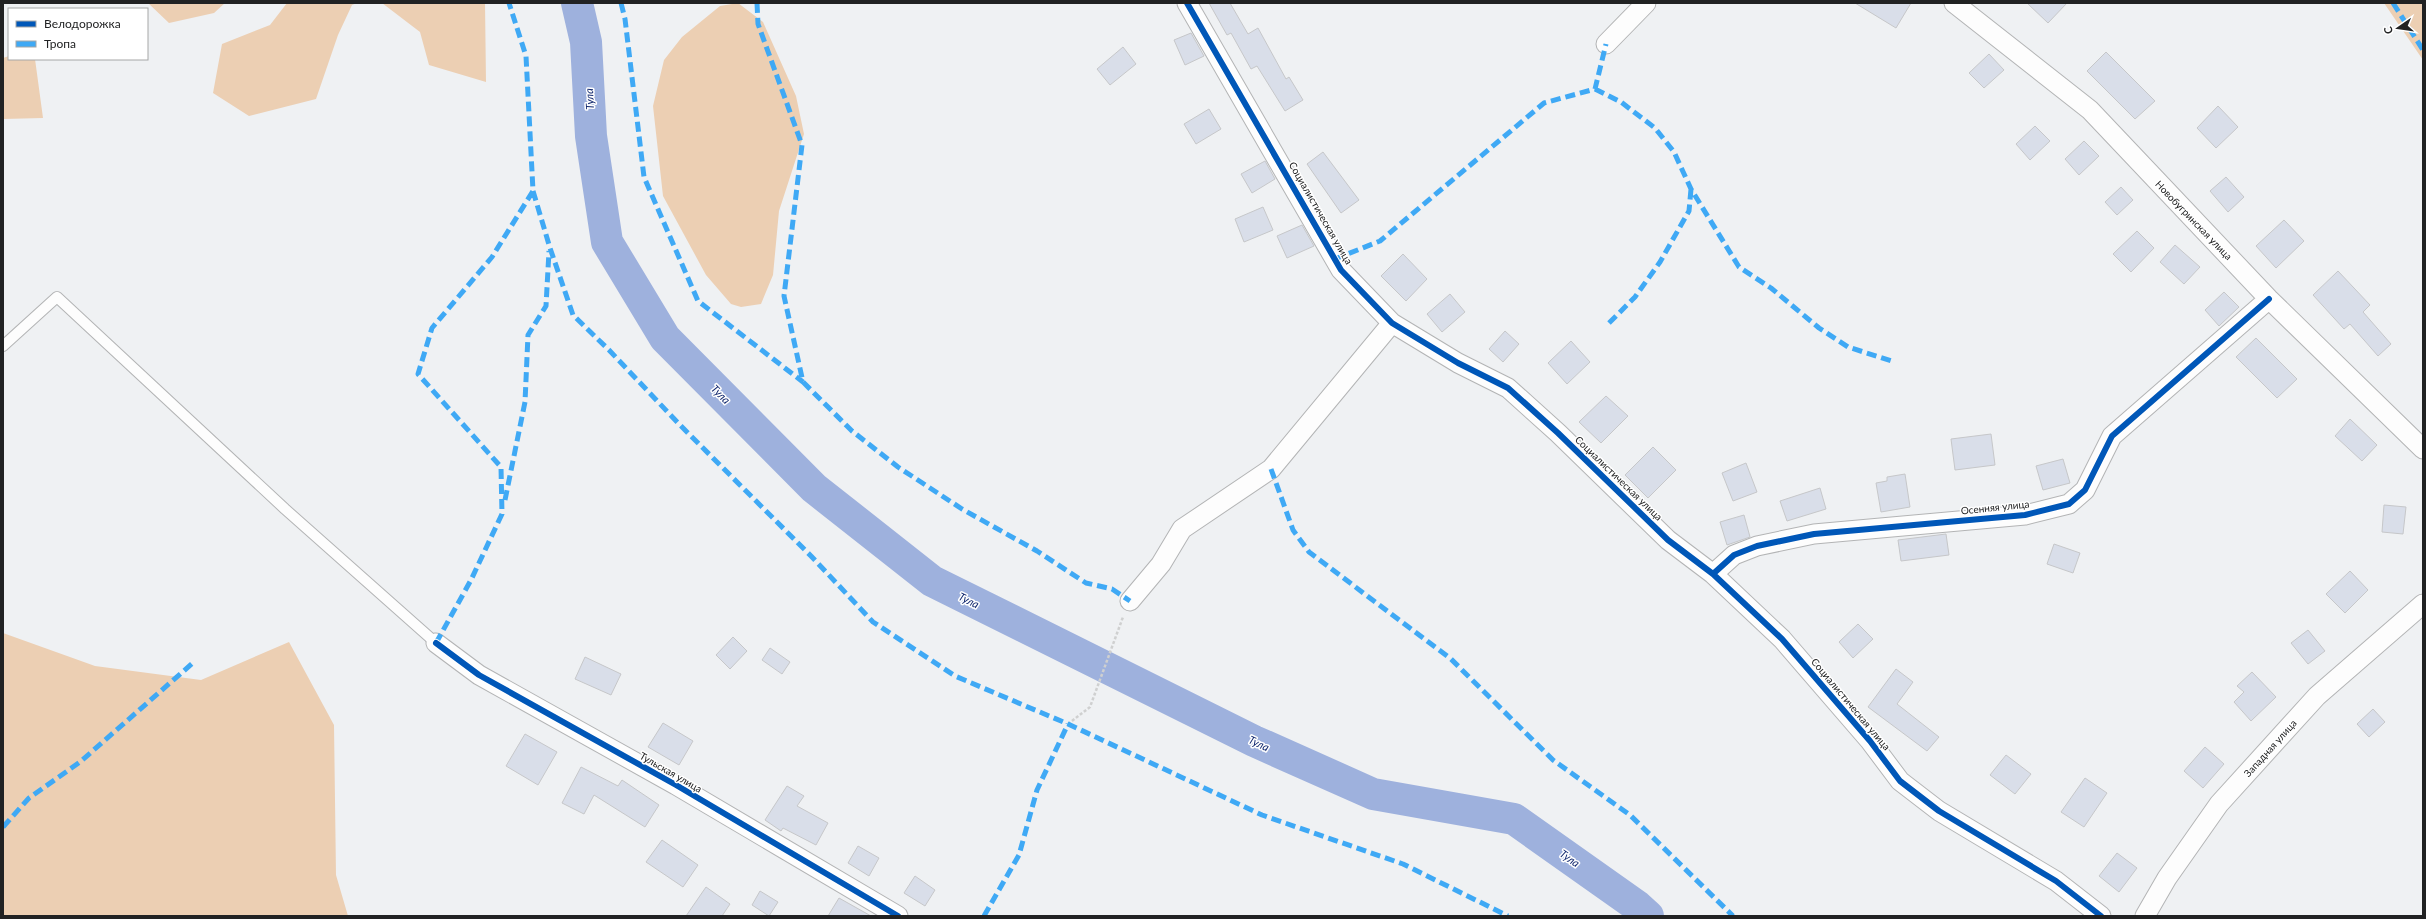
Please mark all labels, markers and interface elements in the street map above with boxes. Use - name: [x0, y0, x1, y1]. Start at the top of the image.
- legend: [8, 8, 148, 60]
- north arrow: [2378, 8, 2418, 48]
- text: Велодорожка: [44, 16, 121, 31]
- text: С: [2380, 25, 2395, 35]
- text: Тропа: [44, 36, 76, 51]
- water label: Тула: [582, 88, 596, 110]
- street label: Социалистическая улица: [1287, 160, 1355, 266]
- street label: Новобугринская улица: [2153, 178, 2235, 262]
- water label: Тула: [709, 382, 733, 406]
- street label: Социалистическая улица: [1573, 433, 1665, 523]
- street label: Осенняя улица: [1960, 497, 2030, 517]
- water label: Тула: [957, 589, 982, 611]
- street label: Социалистическая улица: [1809, 656, 1893, 752]
- street label: Западная улица: [2241, 717, 2299, 779]
- water label: Тула: [1247, 733, 1272, 754]
- street label: Тульская улица: [638, 749, 704, 795]
- water label: Тула: [1557, 847, 1583, 870]

